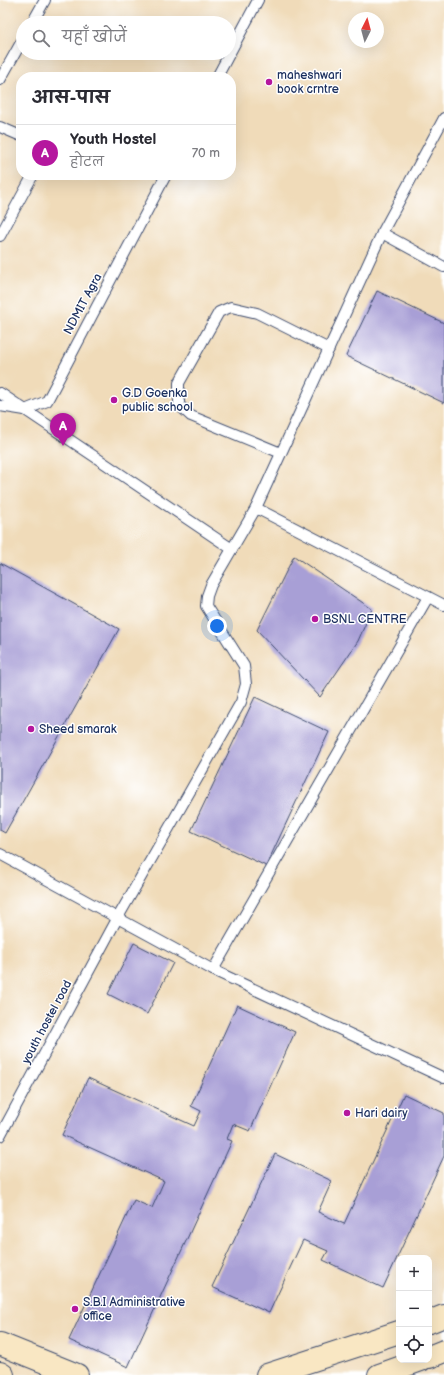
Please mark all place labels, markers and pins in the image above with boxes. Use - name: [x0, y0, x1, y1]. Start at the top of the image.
- place label: maheshwari book crntre: [277, 68, 342, 97]
- marker: maheshwari book crntre: [264, 77, 274, 87]
- place label: G.D Goenka public school: [122, 386, 193, 415]
- marker: G.D Goenka public school: [109, 395, 119, 405]
- pin: A: [50, 413, 76, 446]
- place label: BSNL CENTRE: [323, 612, 407, 627]
- marker: BSNL CENTRE: [310, 614, 320, 624]
- place label: Sheed smarak: [39, 722, 117, 737]
- marker: Sheed smarak: [26, 724, 36, 734]
- place label: Hari dairy: [355, 1106, 408, 1121]
- marker: Hari dairy: [342, 1108, 352, 1118]
- place label: S.B.I Administrative office: [83, 1295, 185, 1324]
- marker: S.B.I Administrative office: [70, 1304, 80, 1314]

